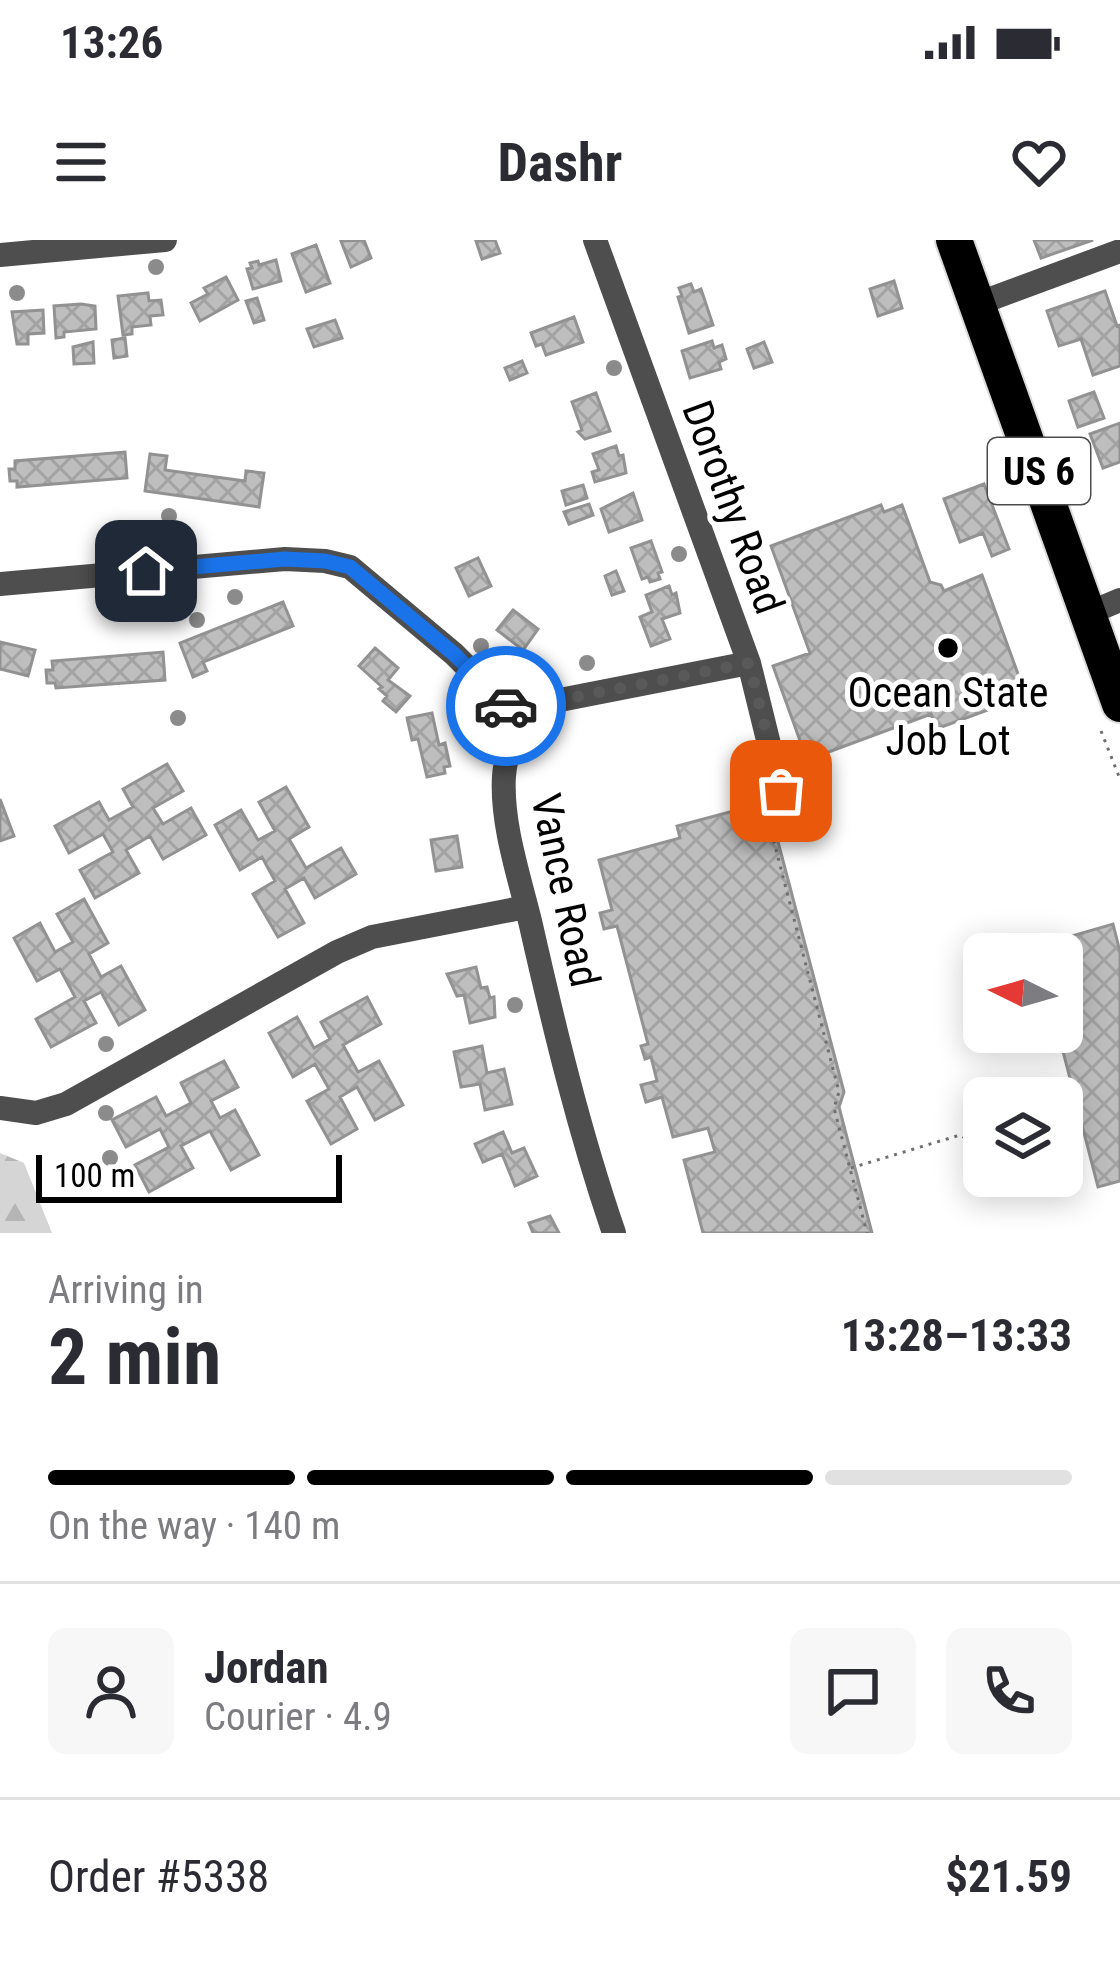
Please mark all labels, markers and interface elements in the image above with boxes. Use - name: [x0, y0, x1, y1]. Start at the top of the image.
- text: 13:26: [60, 16, 163, 69]
- icon: menu: [48, 129, 114, 195]
- icon: heart: [1006, 129, 1072, 195]
- text: Dashr: [498, 131, 622, 194]
- street label: Dorothy Road: [672, 394, 795, 620]
- road number: US 6: [988, 438, 1090, 504]
- pin: [95, 520, 197, 622]
- icon: home: [113, 538, 179, 604]
- marker: Ocean State Job Lot: [935, 635, 961, 661]
- courier: [446, 646, 566, 766]
- place label: Ocean State Job Lot: [848, 668, 1048, 765]
- icon: car: [473, 673, 539, 739]
- pin: [730, 740, 832, 842]
- icon: bag: [748, 758, 814, 824]
- street label: Vance Road: [521, 789, 610, 991]
- north arrow: [963, 933, 1083, 1053]
- map controls: [963, 933, 1083, 1197]
- button: layers: [963, 1077, 1083, 1197]
- scale bar: [36, 1149, 342, 1202]
- text: 100 m: [54, 1156, 135, 1195]
- text: Arriving in: [48, 1267, 204, 1313]
- text: 13:28–13:33: [841, 1309, 1072, 1362]
- text: 2 min: [48, 1312, 221, 1403]
- text: On the way · 140 m: [48, 1503, 340, 1549]
- button: person: [48, 1628, 174, 1754]
- button: chat: [790, 1628, 916, 1754]
- button: phone: [946, 1628, 1072, 1754]
- text: Jordan: [204, 1641, 329, 1694]
- text: Courier · 4.9: [204, 1694, 392, 1740]
- text: Order #5338: [48, 1850, 269, 1903]
- text: $21.59: [945, 1850, 1072, 1903]

